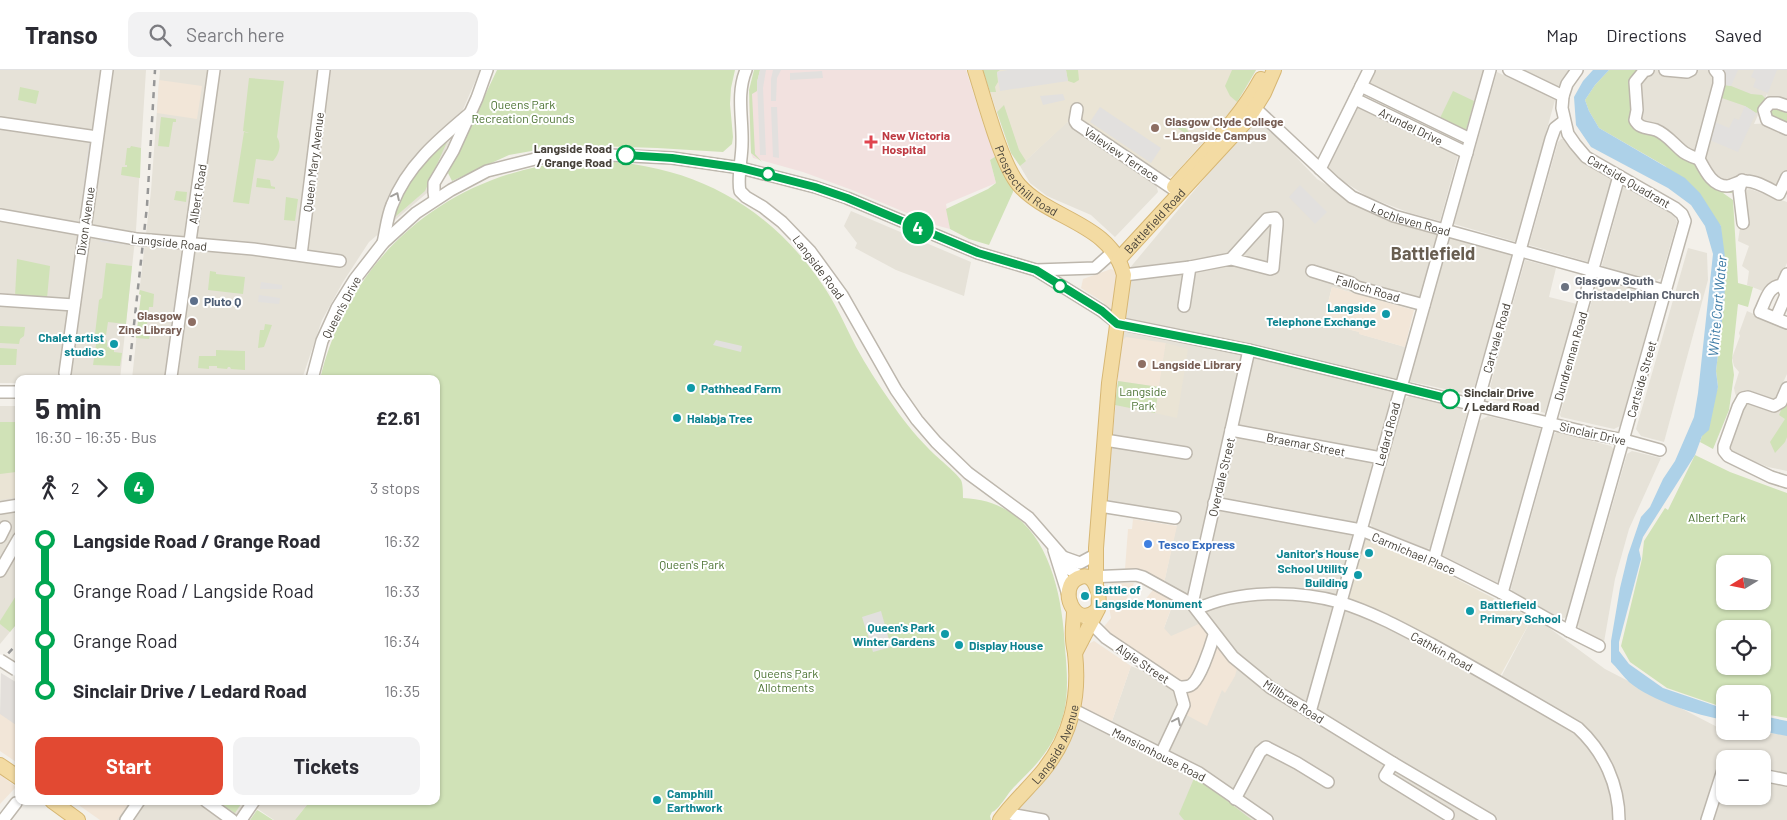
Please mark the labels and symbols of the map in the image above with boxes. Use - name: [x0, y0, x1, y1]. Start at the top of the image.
- park label: Queens Park Recreation Grounds: [472, 97, 575, 125]
- street label: Arundel Drive: [1377, 105, 1445, 147]
- street label: Queen Mary Avenue: [300, 111, 326, 213]
- place label: Glasgow Clyde College - Langside Campus: [1165, 114, 1284, 142]
- marker: Glasgow Clyde College - Langside Campus: [1149, 122, 1161, 134]
- street label: Valeview Terrace: [1082, 124, 1162, 184]
- place label: New Victoria Hospital: [882, 128, 950, 156]
- marker: New Victoria Hospital: [864, 135, 878, 149]
- place label: Langside Road / Grange Road: [534, 141, 612, 169]
- street label: Prospecthill Road: [993, 143, 1060, 218]
- marker: Langside Road / Grange Road: [616, 145, 636, 165]
- street label: Cartside Quadrant: [1585, 151, 1673, 211]
- street label: Albert Road: [185, 163, 209, 225]
- unlabelled marker: [761, 167, 775, 181]
- street label: Battlefield Road: [1121, 185, 1188, 256]
- street label: Dixon Avenue: [73, 186, 97, 256]
- one-way arrow: [390, 192, 400, 201]
- street label: Lochleven Road: [1369, 200, 1452, 238]
- line badge: 4: [902, 212, 934, 244]
- street label: Langside Road: [130, 231, 208, 253]
- street label: Langside Road: [790, 232, 848, 302]
- district label: Battlefield: [1391, 242, 1475, 264]
- water label: White Cart Water: [1704, 254, 1730, 357]
- street label: Falloch Road: [1334, 272, 1402, 304]
- place label: Glasgow South Christadelphian Church: [1575, 273, 1699, 301]
- street label: Queen's Drive: [319, 274, 363, 340]
- unlabelled marker: [1053, 279, 1067, 293]
- marker: Glasgow South Christadelphian Church: [1559, 281, 1571, 293]
- place label: Pluto Q: [204, 294, 241, 308]
- marker: Pluto Q: [188, 295, 200, 307]
- place label: Langside Telephone Exchange: [1266, 300, 1376, 328]
- street label: Cartvale Road: [1479, 301, 1513, 375]
- place label: Glasgow Zine Library: [118, 308, 183, 336]
- marker: Langside Telephone Exchange: [1380, 308, 1392, 320]
- street label: Dundrennan Road: [1551, 310, 1589, 402]
- marker: Glasgow Zine Library: [186, 316, 198, 328]
- place label: Chalet artist studios: [38, 330, 104, 358]
- marker: Chalet artist studios: [108, 338, 120, 350]
- street label: Cartside Street: [1623, 339, 1659, 419]
- place label: Langside Library: [1152, 357, 1242, 371]
- marker: Langside Library: [1136, 358, 1148, 370]
- place label: Pathhead Farm: [701, 381, 781, 395]
- marker: Pathhead Farm: [685, 382, 697, 394]
- park label: Langside Park: [1119, 384, 1167, 412]
- place label: Sinclair Drive / Ledard Road: [1464, 385, 1540, 413]
- marker: Sinclair Drive / Ledard Road: [1440, 389, 1460, 409]
- street label: Ledard Road: [1372, 400, 1402, 468]
- place label: Halabja Tree: [687, 411, 753, 425]
- marker: Halabja Tree: [671, 412, 683, 424]
- street label: Sinclair Drive: [1558, 419, 1628, 447]
- street label: Braemar Street: [1265, 429, 1347, 459]
- street label: Overdale Street: [1205, 436, 1237, 518]
- park label: Albert Park: [1688, 510, 1746, 524]
- street label: Carmichael Place: [1370, 529, 1458, 577]
- place label: Tesco Express: [1158, 537, 1235, 551]
- marker: Tesco Express: [1142, 538, 1154, 550]
- place label: Janitor's House: [1277, 546, 1359, 560]
- marker: Janitor's House: [1363, 547, 1375, 559]
- north arrow: [1716, 555, 1771, 610]
- park label: Queen's Park: [659, 557, 725, 571]
- place label: School Utility Building: [1277, 561, 1348, 589]
- marker: School Utility Building: [1352, 569, 1364, 581]
- place label: Battle of Langside Monument: [1095, 582, 1203, 610]
- marker: Battle of Langside Monument: [1079, 590, 1091, 602]
- place label: Battlefield Primary School: [1480, 597, 1561, 625]
- marker: Battlefield Primary School: [1464, 605, 1476, 617]
- place label: Queen's Park Winter Gardens: [853, 620, 936, 648]
- marker: Queen's Park Winter Gardens: [939, 628, 951, 640]
- street label: Cathkin Road: [1409, 628, 1475, 674]
- place label: Display House: [969, 638, 1044, 652]
- marker: Display House: [953, 639, 965, 651]
- street label: Algie Street: [1114, 640, 1172, 686]
- park label: Queens Park Allotments: [754, 666, 818, 694]
- street label: Millbrae Road: [1261, 676, 1327, 726]
- street label: Langside Avenue: [1028, 703, 1081, 787]
- one-way arrow: [1170, 717, 1181, 726]
- street label: Mansionhouse Road: [1110, 724, 1208, 784]
- place label: Camphill Earthwork: [667, 786, 723, 814]
- marker: Camphill Earthwork: [651, 794, 663, 806]

